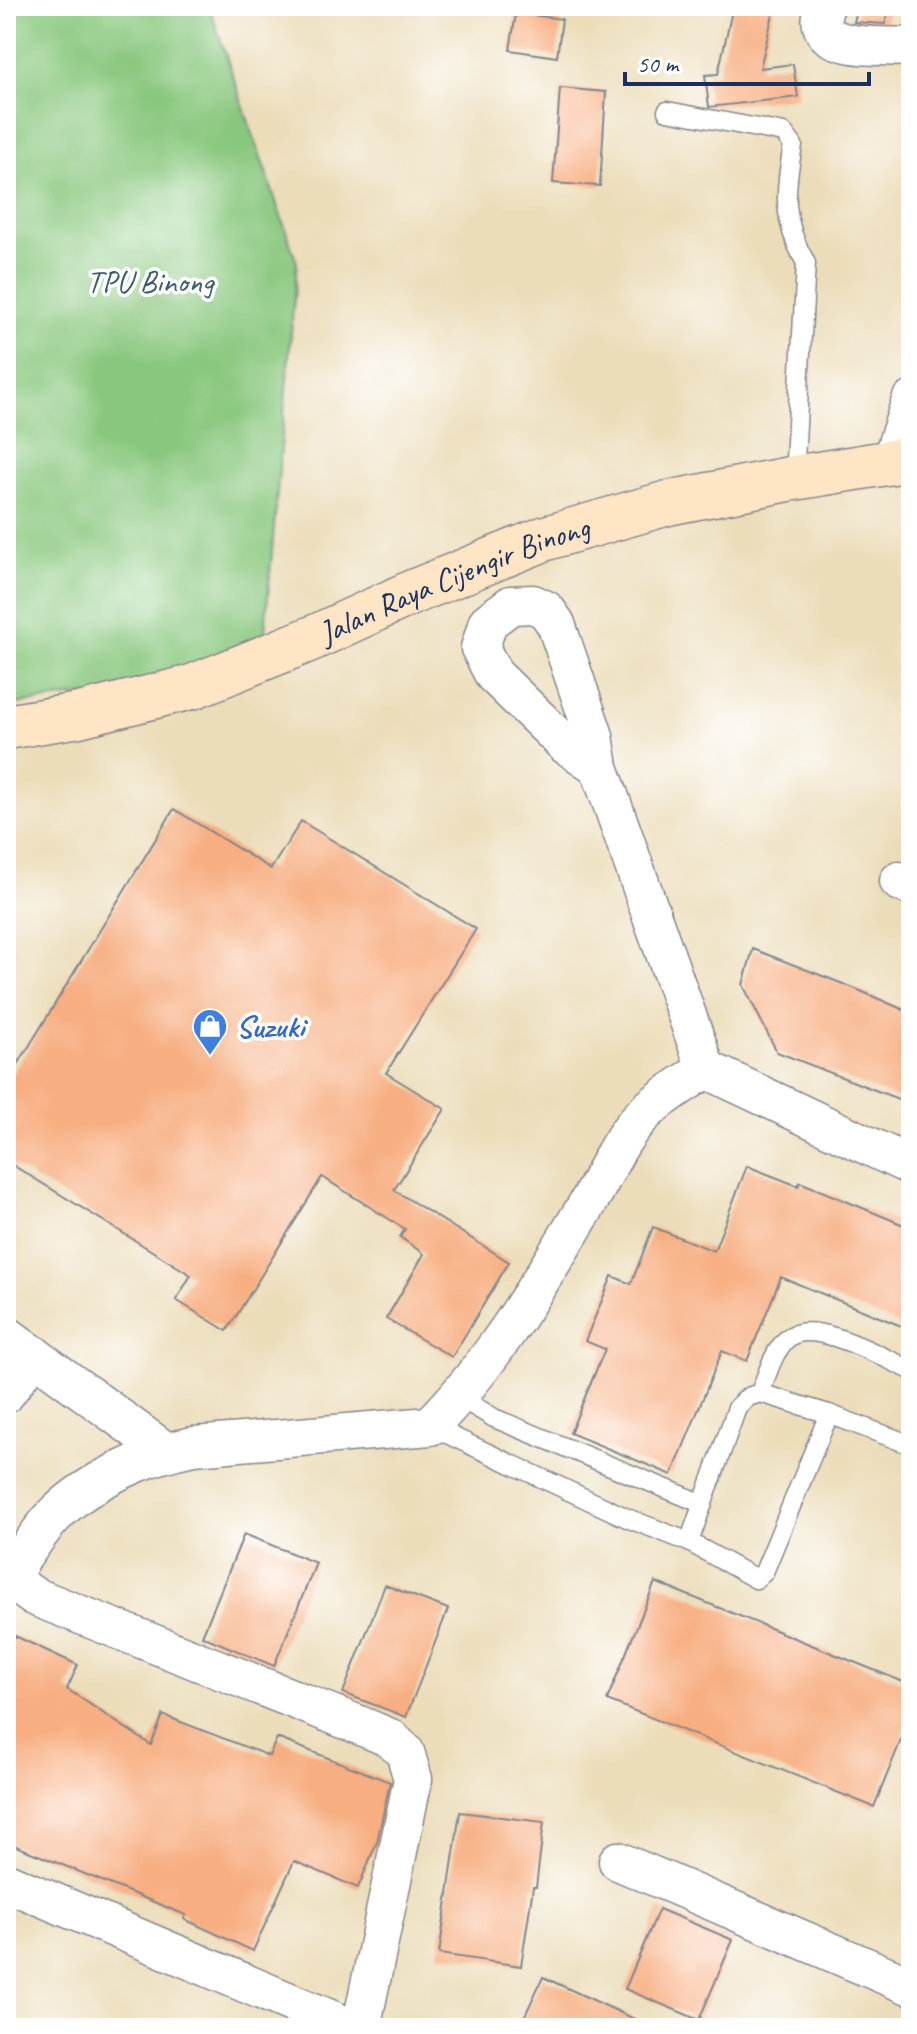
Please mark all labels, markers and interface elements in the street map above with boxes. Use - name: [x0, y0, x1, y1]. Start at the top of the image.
- scale bar: [625, 36, 869, 86]
- text: 50 m: [637, 49, 680, 79]
- park label: TPU Binong: [87, 261, 215, 302]
- street label: Jalan Raya Cijengir Binong: [310, 506, 596, 654]
- place label: Suzuki: [236, 1006, 309, 1047]
- shop icon: Suzuki: [191, 1007, 229, 1057]

